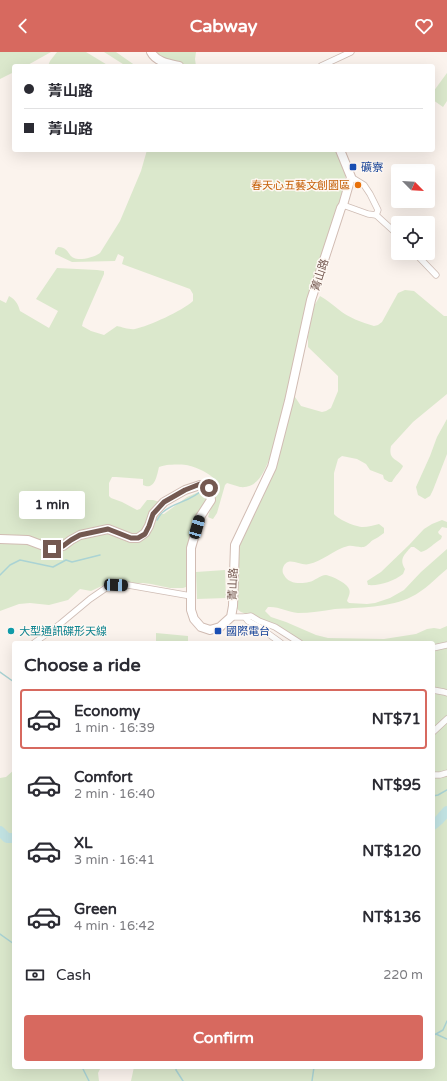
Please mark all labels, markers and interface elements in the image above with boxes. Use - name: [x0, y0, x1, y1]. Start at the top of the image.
- icon: back: [12, 15, 34, 37]
- text: Cabway: [190, 15, 257, 37]
- icon: heart: [413, 15, 435, 37]
- text: 菁山路: [48, 82, 93, 100]
- text: 菁山路: [48, 120, 93, 138]
- place label: 礦寮: [361, 161, 383, 174]
- marker: 礦寮: [348, 162, 358, 172]
- north arrow: [391, 164, 435, 208]
- map controls: [391, 164, 435, 260]
- place label: 春天心五藝文創園區: [251, 179, 350, 192]
- marker: 春天心五藝文創園區: [353, 180, 363, 190]
- button: locate: [391, 216, 435, 260]
- street label: 菁山路: [309, 257, 331, 293]
- route start: [200, 479, 218, 497]
- callout: 1 min: [19, 491, 85, 519]
- text: 1 min: [35, 497, 69, 513]
- car: [188, 514, 206, 540]
- route end: [43, 540, 61, 558]
- street label: 菁山路: [226, 567, 240, 601]
- car: [104, 579, 128, 591]
- place label: 大型通訊碟形天線: [19, 625, 107, 638]
- place label: 國際電台: [226, 625, 270, 638]
- marker: 大型通訊碟形天線: [6, 626, 16, 636]
- marker: 國際電台: [213, 626, 223, 636]
- text: Choose a ride: [24, 654, 141, 676]
- icon: car: [26, 701, 62, 737]
- text: Economy: [74, 702, 140, 720]
- text: NT$71: [372, 710, 421, 728]
- text: 1 min · 16:39: [74, 720, 155, 736]
- icon: car: [26, 767, 62, 803]
- text: Comfort: [74, 768, 133, 786]
- text: NT$95: [372, 776, 421, 794]
- text: 2 min · 16:40: [74, 786, 155, 802]
- icon: car: [26, 833, 62, 869]
- text: XL: [74, 834, 93, 852]
- text: NT$120: [362, 842, 421, 860]
- text: 3 min · 16:41: [74, 852, 155, 868]
- icon: car: [26, 899, 62, 935]
- text: Green: [74, 900, 117, 918]
- text: NT$136: [362, 908, 421, 926]
- text: 4 min · 16:42: [74, 918, 155, 934]
- icon: cash: [24, 964, 46, 986]
- text: Cash: [56, 966, 91, 984]
- text: 220 m: [383, 967, 423, 983]
- button: Confirm: [24, 1015, 423, 1061]

